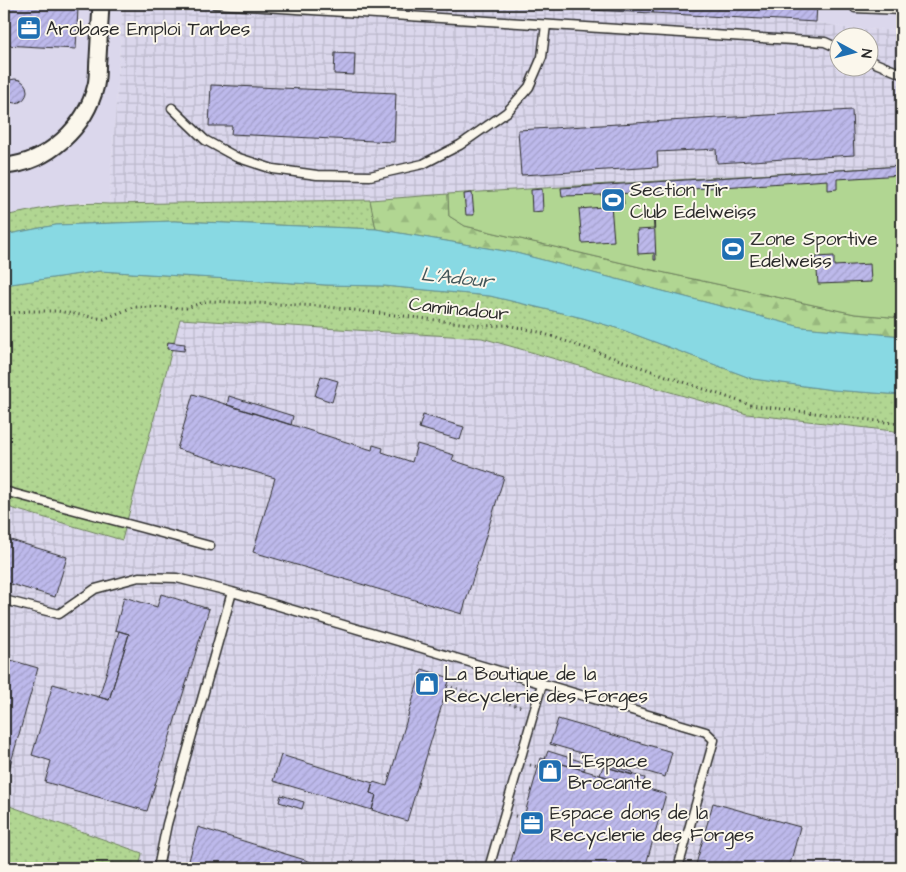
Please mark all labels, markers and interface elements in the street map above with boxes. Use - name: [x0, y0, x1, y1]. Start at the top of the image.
- office icon: Arobase Emploi Tarbes: [16, 15, 42, 41]
- place label: Arobase Emploi Tarbes: [46, 16, 250, 43]
- north arrow: [828, 28, 878, 78]
- text: N: [855, 48, 876, 59]
- place label: Section Tir Club Edelweiss: [630, 177, 756, 226]
- sports icon: Section Tir Club Edelweiss: [600, 187, 626, 213]
- place label: Zone Sportive Edelweiss: [750, 226, 878, 275]
- sports icon: Zone Sportive Edelweiss: [720, 236, 746, 262]
- water label: L'Adour: [419, 260, 496, 296]
- street label: Caminadour: [407, 291, 511, 328]
- place label: La Boutique de la Recyclerie des Forges: [444, 661, 648, 711]
- shop icon: La Boutique de la Recyclerie des Forges: [414, 671, 440, 697]
- place label: L'Espace Brocante: [568, 748, 652, 797]
- shop icon: L'Espace Brocante: [537, 758, 563, 784]
- place label: Espace dons de la Recyclerie des Forges: [550, 800, 754, 850]
- office icon: Espace dons de la Recyclerie des Forges: [519, 810, 545, 836]

